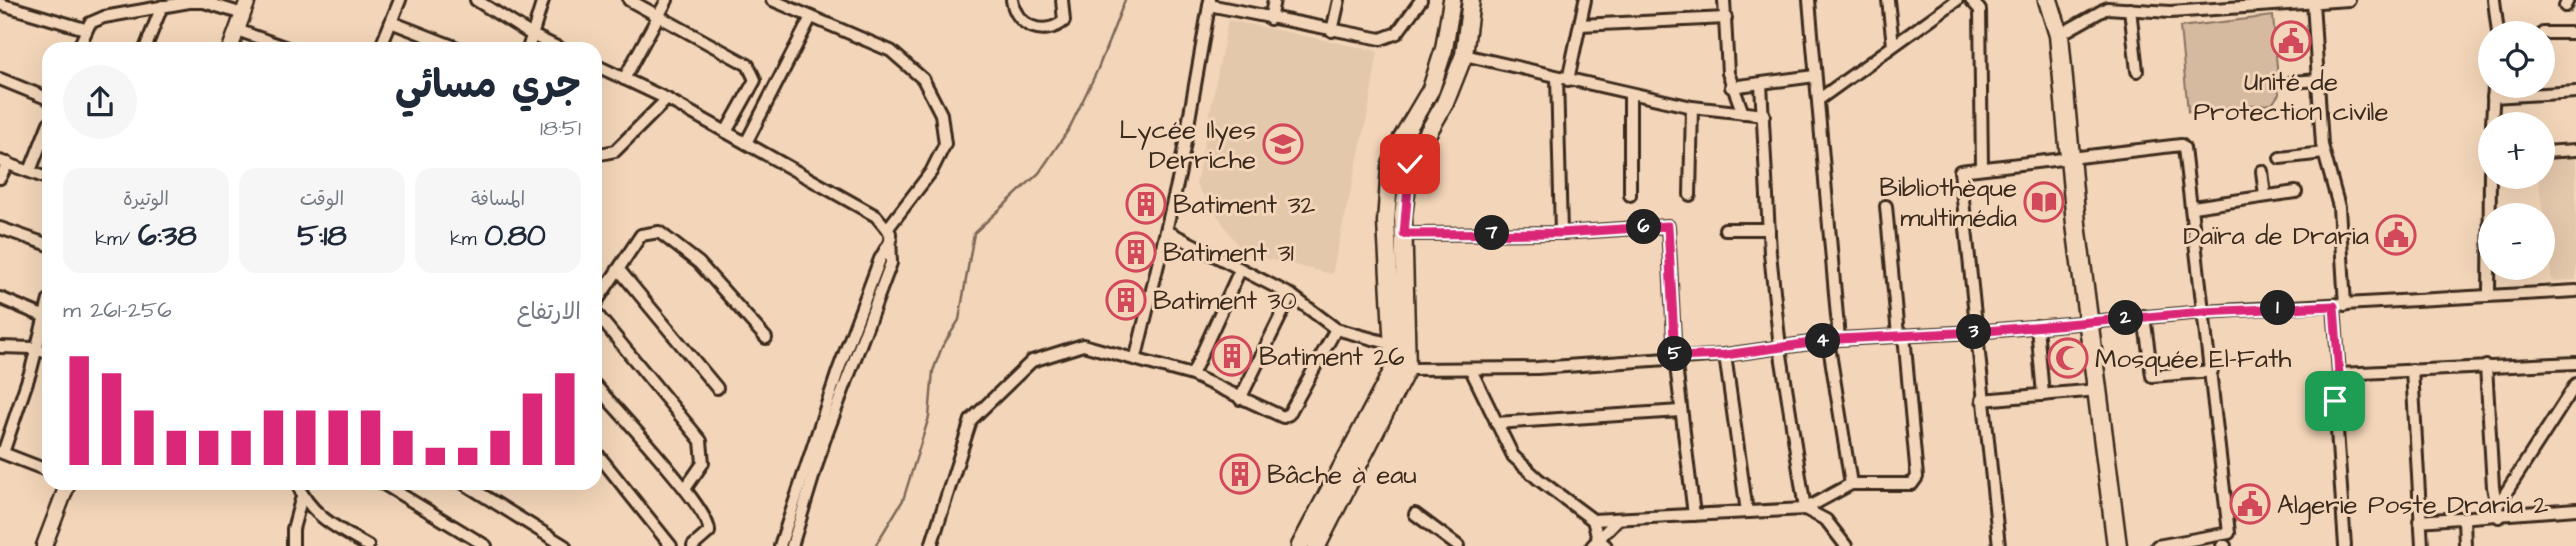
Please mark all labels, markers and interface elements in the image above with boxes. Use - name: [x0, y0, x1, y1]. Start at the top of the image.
- public building icon: Unité de Protection civile: [2270, 20, 2312, 62]
- map controls: [2478, 21, 2555, 280]
- button: locate: [2478, 21, 2555, 98]
- text: جري مسائي: [395, 60, 581, 112]
- place label: Unité de Protection civile: [2193, 64, 2389, 130]
- button: share: [63, 65, 137, 139]
- text: 18:51: [540, 112, 581, 144]
- place label: Lycée Ilyes Derriche: [1119, 112, 1256, 178]
- button: +: [2478, 112, 2555, 189]
- school or university icon: Lycée Ilyes Derriche: [1262, 123, 1304, 165]
- pin: [1380, 134, 1440, 194]
- icon: check: [1391, 145, 1429, 183]
- place label: Bibliothèque multimédia: [1879, 170, 2017, 236]
- library icon: Bibliothèque multimédia: [2023, 181, 2065, 223]
- building icon: Batiment 32: [1125, 183, 1167, 225]
- text: الوتيرة: [123, 186, 169, 213]
- text: الوقت: [300, 186, 344, 213]
- text: المسافة: [471, 186, 525, 213]
- place label: Batiment 32: [1173, 187, 1316, 223]
- button: −: [2478, 203, 2555, 280]
- pin: 6: [1626, 210, 1662, 244]
- text: 6: [1638, 213, 1649, 240]
- public building icon: Daïra de Draria: [2375, 214, 2417, 256]
- text: 6:38: [138, 215, 197, 257]
- text: 5:18: [297, 215, 347, 257]
- text: 0.80: [484, 215, 546, 257]
- pin: 7: [1474, 216, 1510, 250]
- place label: Daïra de Draria: [2183, 218, 2369, 254]
- text: 7: [1486, 219, 1497, 246]
- text: /km: [95, 226, 138, 253]
- text: km: [450, 226, 484, 253]
- building icon: Batiment 31: [1115, 231, 1157, 273]
- place label: Batiment 31: [1163, 235, 1294, 271]
- building icon: Batiment 30: [1105, 279, 1147, 321]
- place label: Batiment 30: [1153, 283, 1297, 319]
- pin: 1: [2260, 290, 2296, 326]
- text: 256–261 m: [63, 294, 172, 326]
- text: 1: [2276, 294, 2279, 321]
- text: الارتفاع: [517, 296, 581, 328]
- pin: 2: [2108, 300, 2144, 336]
- text: 2: [2120, 304, 2131, 331]
- pin: 3: [1956, 314, 1992, 350]
- text: 3: [1969, 318, 1978, 345]
- pin: 4: [1806, 324, 1840, 358]
- text: 4: [1816, 327, 1829, 354]
- building icon: Batiment 26: [1211, 335, 1253, 377]
- pin: 5: [1658, 336, 1692, 372]
- mosque icon: Mosquée El-Fath: [2047, 337, 2089, 379]
- place label: Batiment 26: [1259, 339, 1405, 375]
- text: 5: [1668, 340, 1681, 367]
- place label: Mosquée El-Fath: [2095, 341, 2292, 377]
- pin: [2305, 371, 2365, 431]
- icon: arrive: [2316, 382, 2354, 420]
- building icon: Bâche à eau: [1219, 453, 1261, 495]
- place label: Bâche à eau: [1267, 457, 1417, 493]
- public building icon: Algerie Poste Draria 2: [2229, 483, 2271, 525]
- place label: Algerie Poste Draria 2: [2277, 487, 2549, 525]

